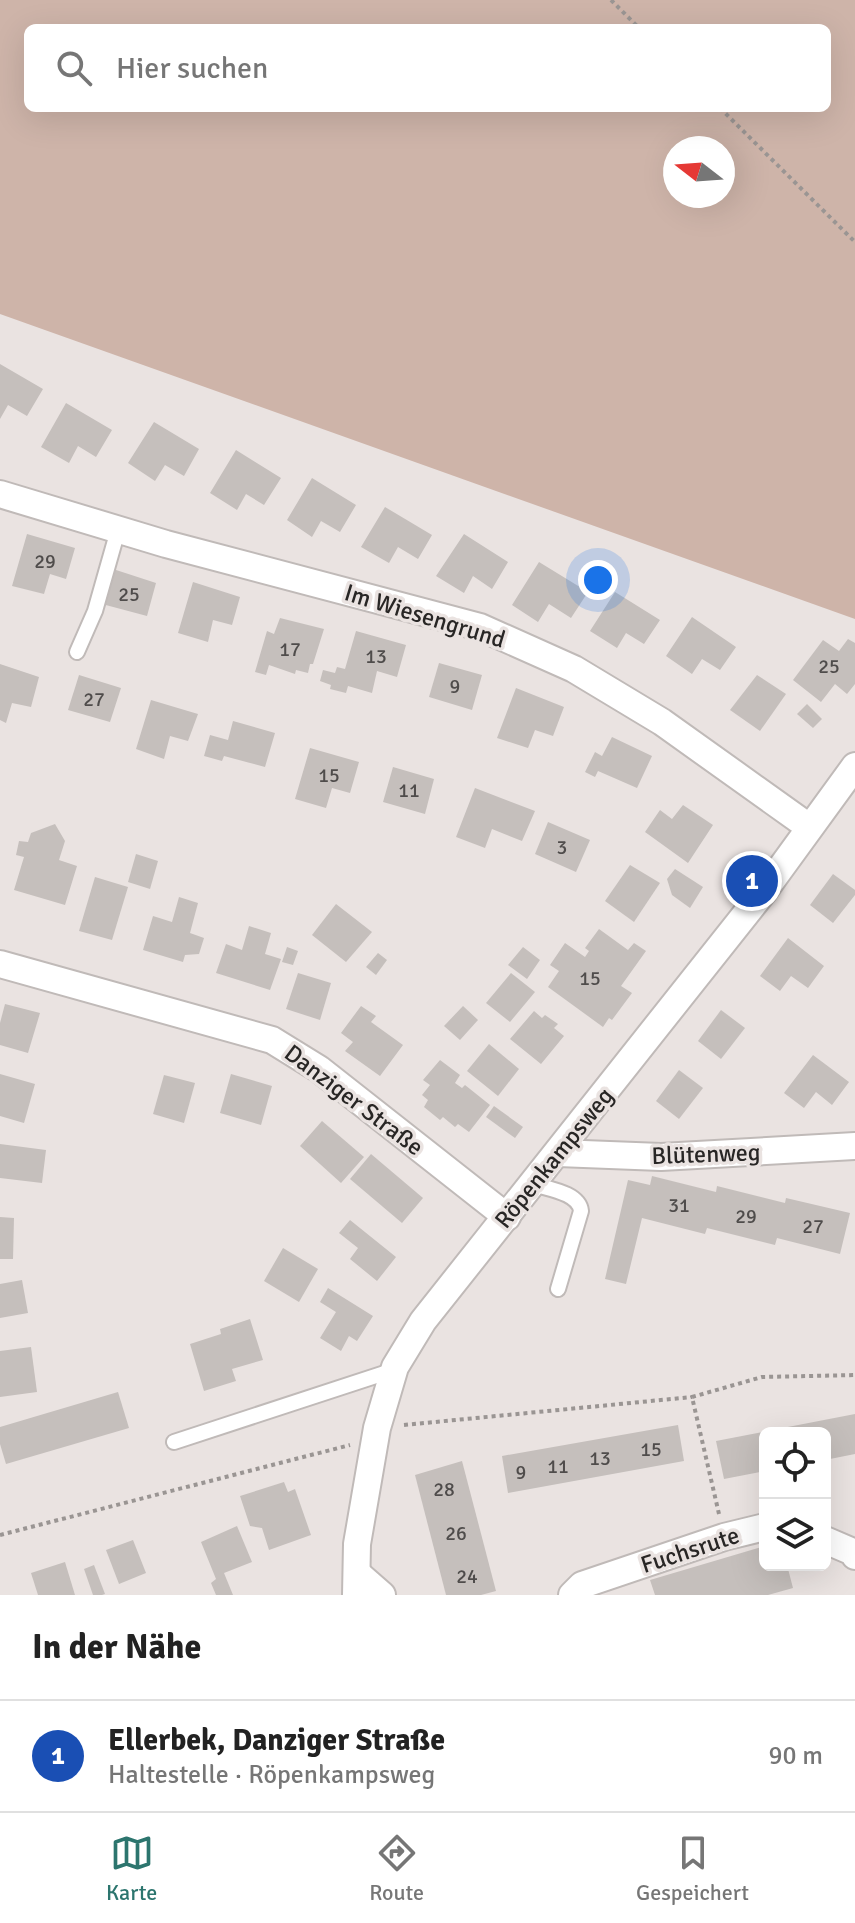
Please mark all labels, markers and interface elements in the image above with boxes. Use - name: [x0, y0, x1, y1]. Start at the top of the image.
- search box: [24, 24, 831, 112]
- icon: search: [52, 46, 96, 90]
- text: Hier suchen: [116, 50, 268, 87]
- north arrow: [663, 136, 735, 208]
- house number: 29: [34, 549, 56, 574]
- your location: [578, 560, 618, 600]
- street label: Im Wiesengrund: [341, 577, 509, 655]
- house number: 25: [118, 582, 140, 607]
- house number: 17: [279, 637, 301, 662]
- house number: 13: [365, 644, 387, 669]
- house number: 25: [818, 654, 840, 679]
- house number: 9: [450, 674, 460, 699]
- house number: 27: [83, 687, 105, 712]
- house number: 15: [318, 763, 340, 788]
- house number: 11: [398, 778, 420, 803]
- house number: 3: [557, 835, 567, 860]
- pin: 1: [726, 851, 778, 911]
- house number: 15: [579, 966, 601, 991]
- street label: Danziger Straße: [279, 1038, 429, 1162]
- street label: Röpenkampsweg: [488, 1081, 620, 1235]
- street label: Blütenweg: [651, 1137, 761, 1171]
- house number: 31: [668, 1193, 690, 1218]
- house number: 29: [735, 1204, 757, 1229]
- house number: 27: [802, 1214, 824, 1239]
- map controls: [759, 1427, 831, 1571]
- button: locate: [759, 1427, 831, 1499]
- house number: 15: [640, 1437, 662, 1462]
- house number: 13: [589, 1446, 611, 1471]
- house number: 11: [547, 1454, 569, 1479]
- house number: 9: [516, 1460, 526, 1485]
- house number: 28: [433, 1477, 455, 1502]
- button: layers: [759, 1499, 831, 1571]
- street label: Fuchsrute: [637, 1520, 743, 1580]
- house number: 26: [445, 1521, 467, 1546]
- house number: 24: [456, 1564, 478, 1589]
- text: In der Nähe: [32, 1626, 201, 1668]
- text: Ellerbek, Danziger Straße: [108, 1722, 445, 1759]
- text: 1: [51, 1740, 65, 1772]
- text: 90 m: [768, 1740, 823, 1772]
- text: Haltestelle · Röpenkampsweg: [108, 1759, 435, 1791]
- tab: Karte: [106, 1831, 157, 1906]
- tab: Route: [369, 1831, 424, 1906]
- tab: Gespeichert: [636, 1831, 749, 1906]

